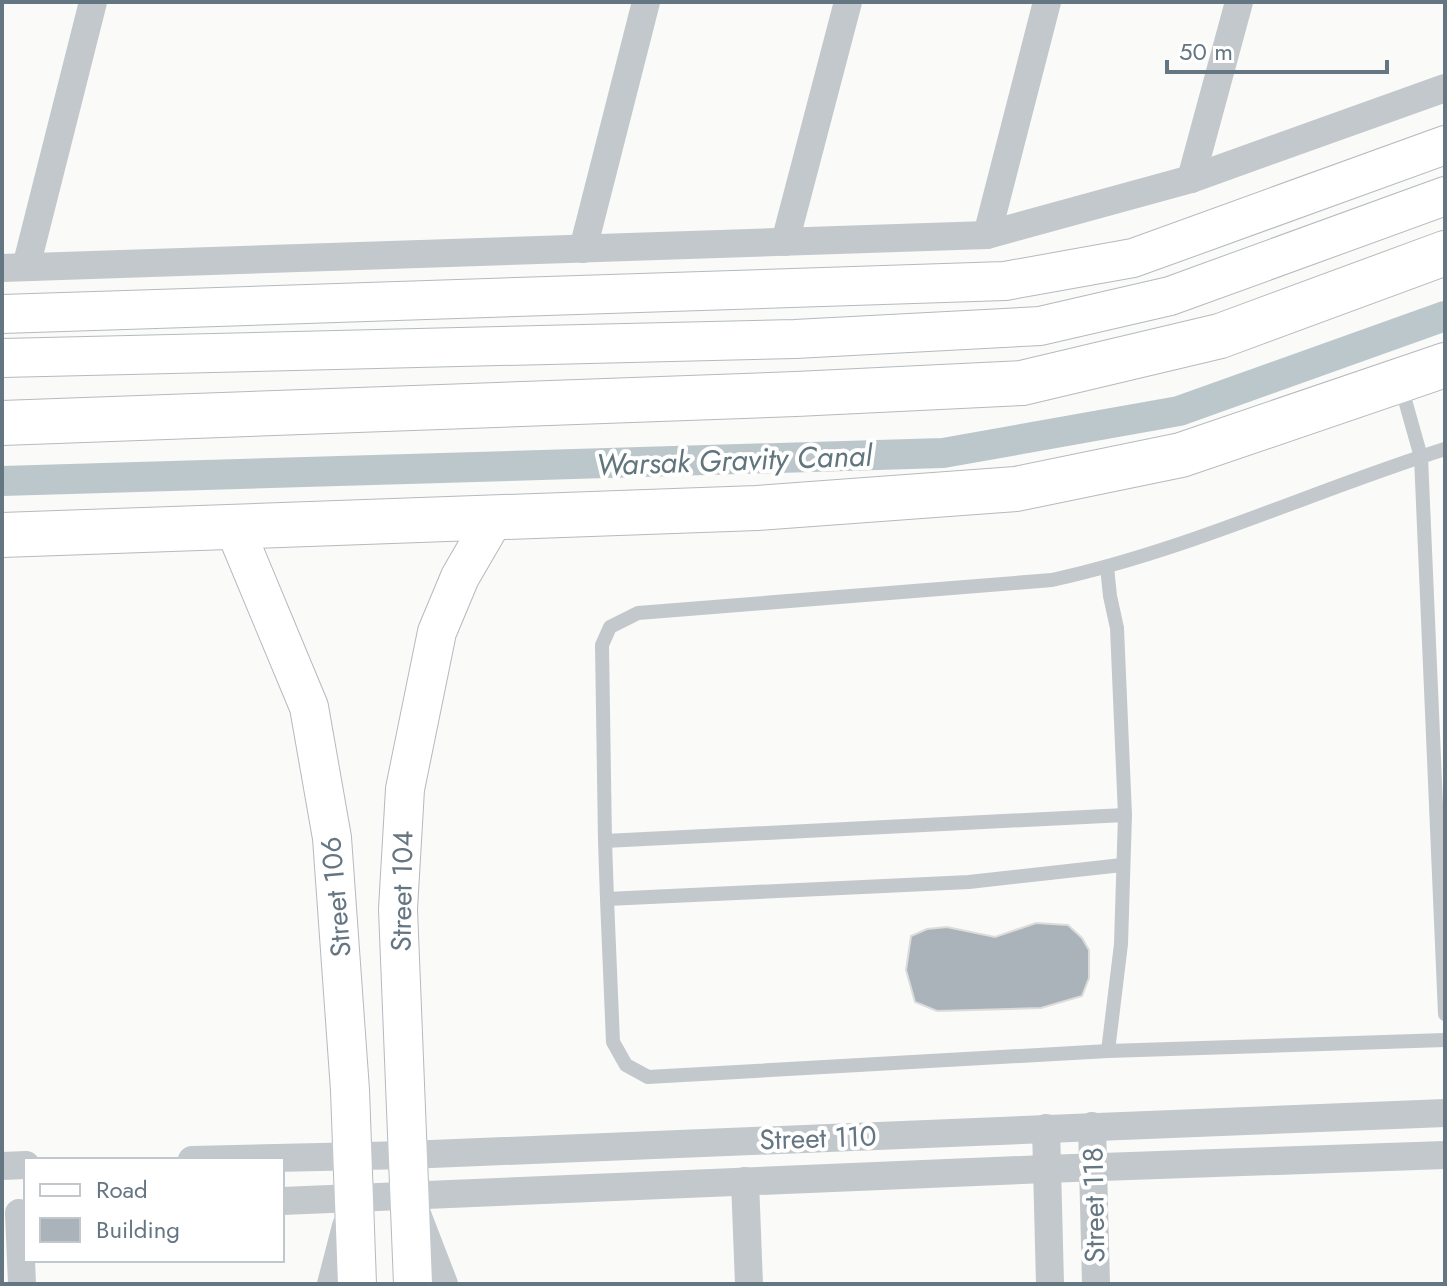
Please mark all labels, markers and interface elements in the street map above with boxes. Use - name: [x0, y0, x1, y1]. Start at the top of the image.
- scale bar: [1167, 24, 1387, 74]
- text: 50 m: [1179, 34, 1233, 69]
- water label: Warsak Gravity Canal: [595, 434, 874, 486]
- street label: Street 104: [380, 830, 424, 952]
- street label: Street 106: [310, 835, 362, 959]
- street label: Street 110: [759, 1115, 877, 1161]
- street label: Street 118: [1072, 1147, 1116, 1263]
- legend: [24, 1158, 284, 1262]
- text: Road: [96, 1172, 148, 1207]
- text: Building: [96, 1212, 180, 1247]

